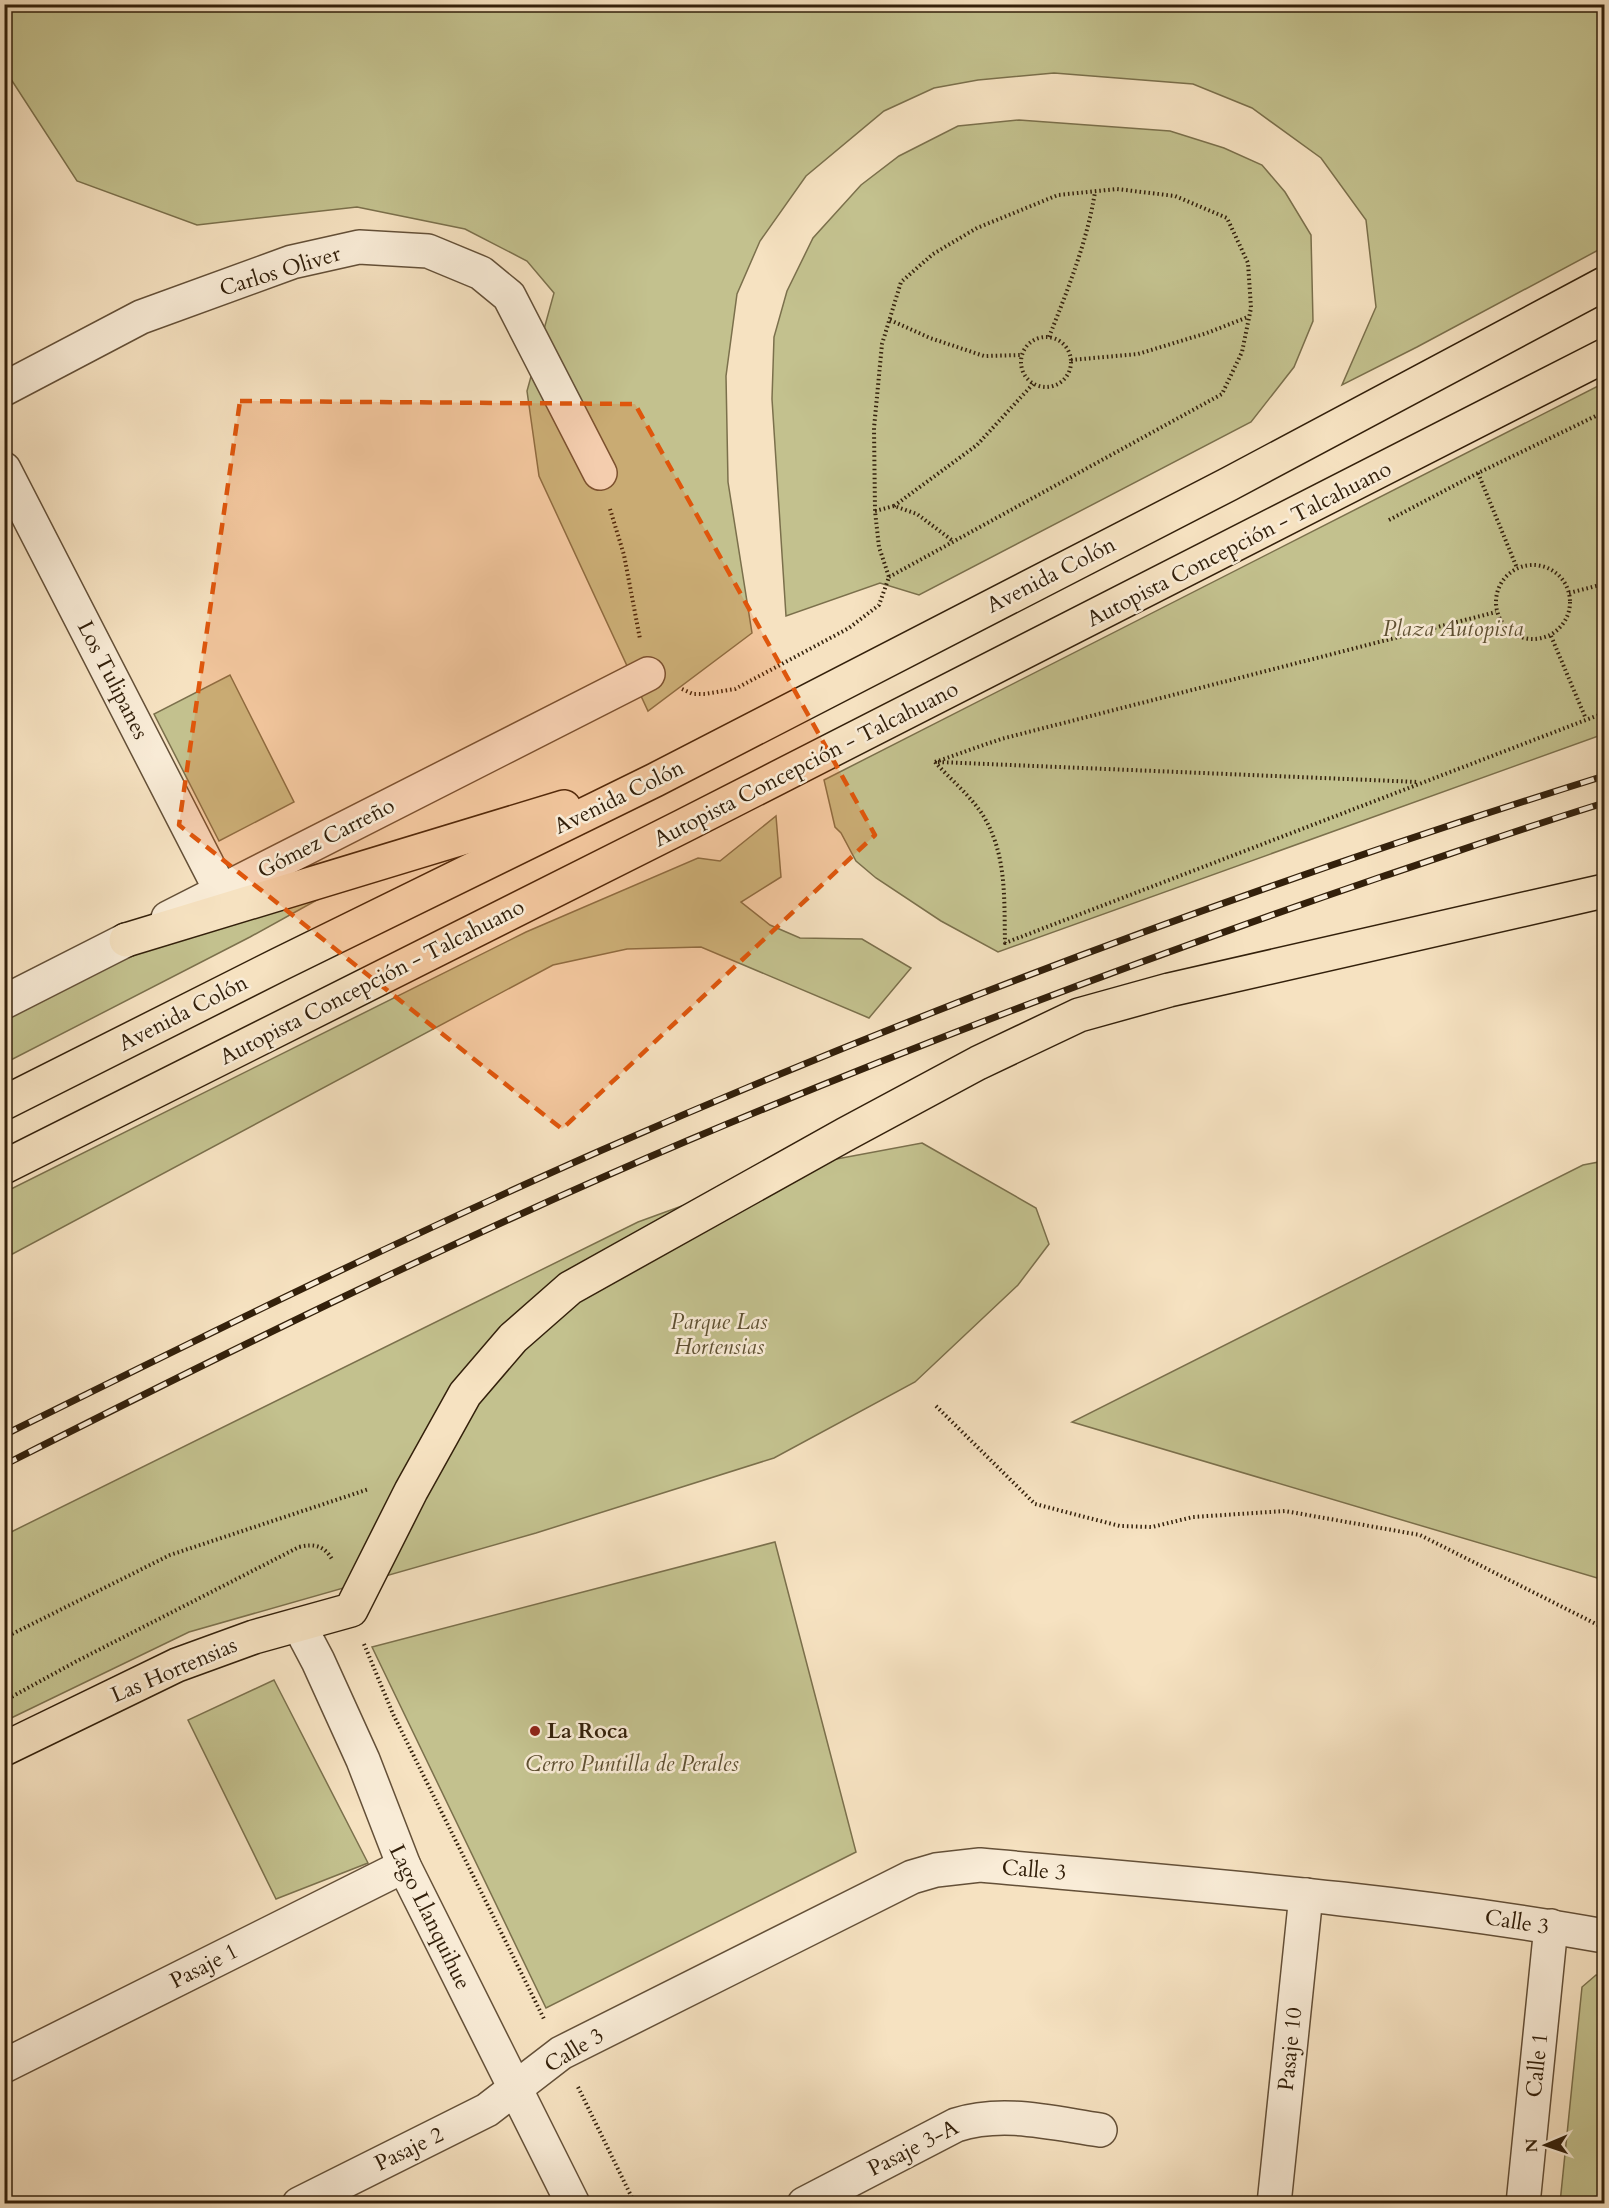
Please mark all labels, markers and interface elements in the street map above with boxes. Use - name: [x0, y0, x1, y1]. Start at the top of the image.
- street label: Carlos Oliver: [216, 238, 345, 304]
- street label: Autopista Concepción - Talcahuano: [1082, 454, 1397, 634]
- street label: Avenida Colón: [981, 529, 1121, 620]
- park label: Plaza Autopista: [1383, 614, 1523, 644]
- street label: Los Tulipanes: [70, 615, 156, 745]
- street label: Autopista Concepción - Talcahuano: [649, 674, 964, 854]
- street label: Avenida Colón: [549, 752, 690, 841]
- street label: Gómez Carreño: [252, 790, 400, 886]
- street label: Autopista Concepción - Talcahuano: [215, 892, 530, 1072]
- street label: Avenida Colón: [113, 967, 253, 1058]
- park label: Parque Las Hortensias: [671, 1307, 768, 1362]
- street label: Las Hortensias: [106, 1630, 242, 1710]
- place label: La Roca: [547, 1716, 628, 1746]
- marker: La Roca: [528, 1724, 542, 1738]
- park label: Cerro Puntilla de Perales: [525, 1749, 739, 1779]
- street label: Lago Llanquihue: [382, 1839, 478, 1995]
- street label: Calle 3: [1000, 1852, 1068, 1888]
- street label: Calle 3: [1483, 1902, 1551, 1942]
- street label: Pasaje 1: [165, 1936, 243, 1996]
- street label: Pasaje 10: [1271, 2006, 1309, 2092]
- street label: Calle 3: [539, 2020, 609, 2080]
- street label: Calle 1: [1519, 2031, 1555, 2099]
- street label: Pasaje 3-A: [862, 2112, 964, 2184]
- north arrow: [1516, 2115, 1576, 2175]
- street label: Pasaje 2: [370, 2120, 448, 2178]
- text: N: [1521, 2138, 1543, 2153]

